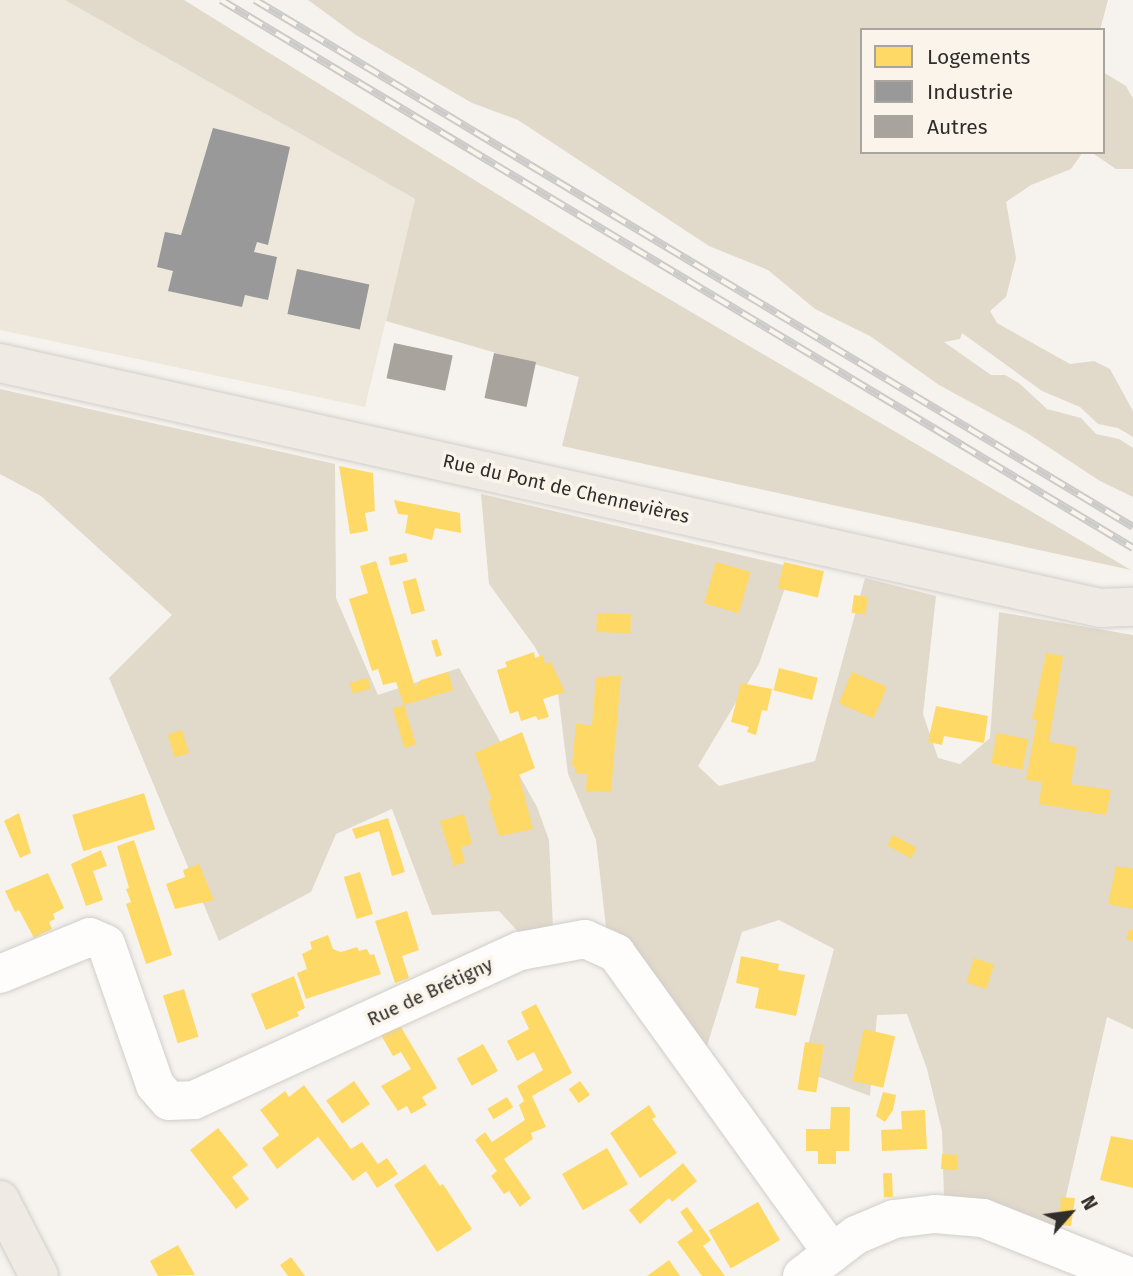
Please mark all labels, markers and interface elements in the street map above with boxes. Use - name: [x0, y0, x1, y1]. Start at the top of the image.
- legend: [860, 28, 1105, 154]
- text: Logements: [927, 44, 1030, 70]
- text: Industrie: [927, 79, 1013, 105]
- text: Autres: [927, 114, 988, 140]
- street label: Rue du Pont de Chennevières: [441, 450, 691, 528]
- street label: Rue de Brétigny: [364, 953, 496, 1031]
- north arrow: [1035, 1178, 1105, 1248]
- text: N: [1076, 1192, 1102, 1214]

